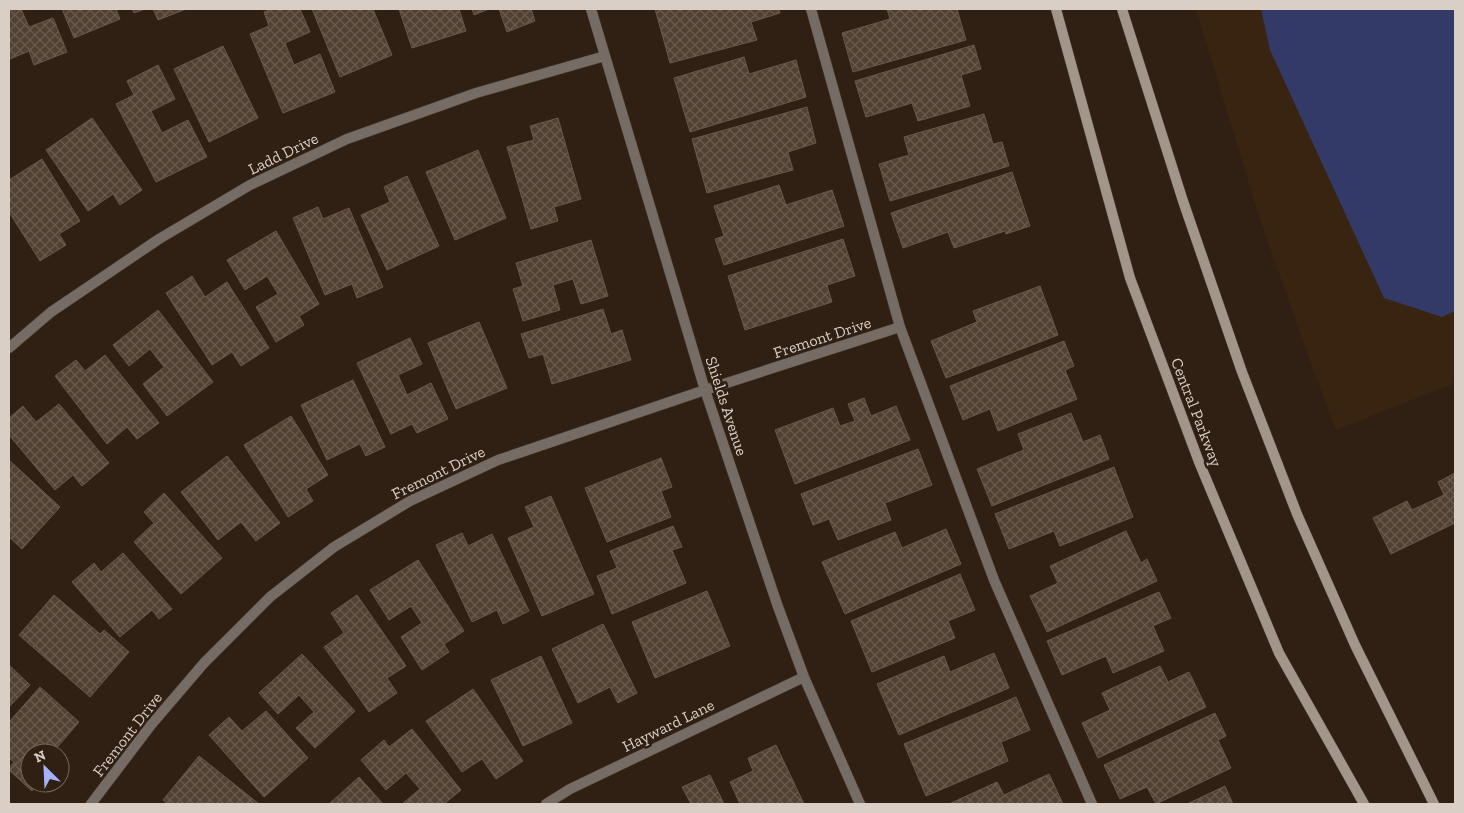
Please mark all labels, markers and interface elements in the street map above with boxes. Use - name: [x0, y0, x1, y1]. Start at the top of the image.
- street label: Ladd Drive: [245, 128, 321, 178]
- street label: Fremont Drive: [771, 313, 873, 362]
- street label: Shields Avenue: [702, 354, 752, 458]
- street label: Central Parkway: [1167, 355, 1226, 470]
- street label: Fremont Drive: [388, 442, 488, 503]
- street label: Fremont Drive: [89, 688, 166, 780]
- street label: Hayward Lane: [619, 695, 717, 756]
- north arrow: [20, 743, 70, 793]
- text: N: [32, 747, 49, 767]

